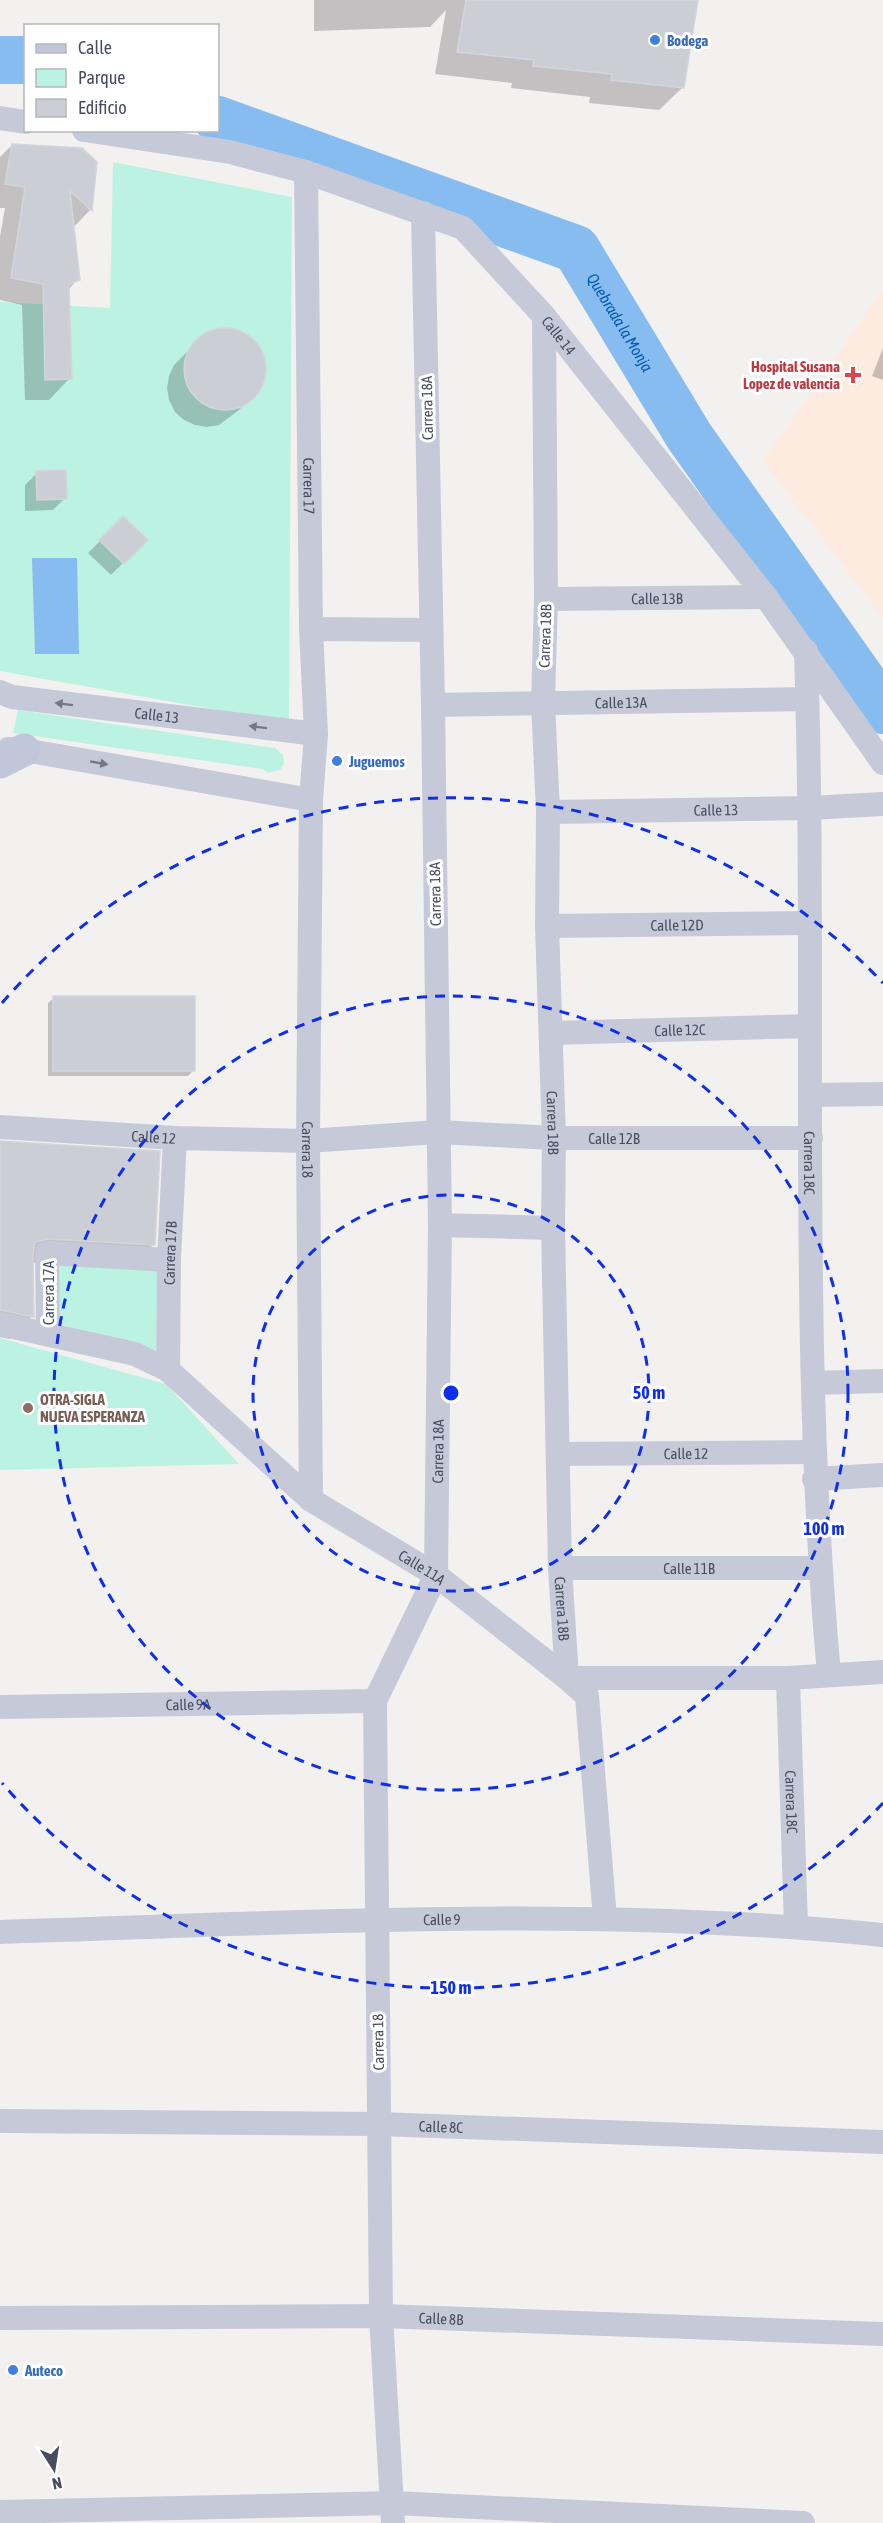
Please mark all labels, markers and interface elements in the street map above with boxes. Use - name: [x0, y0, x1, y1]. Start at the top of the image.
- legend: [24, 24, 219, 132]
- place label: Bodega: [667, 32, 708, 49]
- marker: Bodega: [648, 33, 662, 47]
- text: Calle: [78, 37, 112, 58]
- text: Parque: [78, 67, 126, 88]
- text: Edificio: [78, 97, 127, 118]
- water label: Quebrada la Monja: [584, 270, 657, 375]
- street label: Calle 14: [539, 312, 580, 358]
- place label: Hospital Susana Lopez de valencia: [743, 358, 840, 392]
- marker: Hospital Susana Lopez de valencia: [844, 366, 862, 384]
- street label: Carrera 18A: [418, 375, 436, 440]
- street label: Carrera 17: [301, 458, 318, 514]
- street label: Calle 13B: [631, 589, 683, 607]
- street label: Carrera 18B: [535, 604, 555, 668]
- street label: Calle 13A: [595, 693, 648, 711]
- one-way arrow: [54, 699, 73, 708]
- street label: Calle 13: [134, 704, 180, 726]
- one-way arrow: [248, 722, 267, 732]
- place label: Juguemos: [348, 753, 405, 770]
- marker: Juguemos: [330, 754, 344, 768]
- one-way arrow: [90, 759, 109, 768]
- street label: Calle 13: [694, 801, 738, 818]
- street label: Carrera 18A: [426, 861, 444, 926]
- street label: Calle 12D: [650, 916, 704, 933]
- street label: Calle 12C: [654, 1020, 706, 1039]
- street label: Carrera 18B: [544, 1091, 563, 1155]
- street label: Carrera 18: [299, 1121, 317, 1178]
- street label: Calle 12: [131, 1127, 176, 1147]
- street label: Calle 12B: [588, 1130, 640, 1147]
- street label: Carrera 18C: [801, 1131, 819, 1195]
- street label: Carrera 17B: [160, 1221, 179, 1285]
- street label: Carrera 17A: [40, 1260, 57, 1325]
- text: 50 m: [633, 1382, 665, 1403]
- centre of rings: [441, 1383, 461, 1403]
- place label: OTRA-SIGLA NUEVA ESPERANZA: [40, 1391, 145, 1425]
- marker: OTRA-SIGLA NUEVA ESPERANZA: [21, 1401, 35, 1415]
- street label: Carrera 18A: [429, 1419, 446, 1484]
- street label: Calle 12: [664, 1444, 708, 1462]
- text: 100 m: [804, 1518, 844, 1539]
- street label: Calle 11A: [396, 1546, 450, 1588]
- street label: Calle 11B: [663, 1560, 715, 1577]
- street label: Carrera 18B: [552, 1576, 573, 1641]
- street label: Calle 9A: [165, 1695, 211, 1713]
- street label: Carrera 18C: [782, 1770, 802, 1834]
- street label: Calle 9: [423, 1910, 461, 1928]
- text: 150 m: [431, 1977, 471, 1998]
- street label: Carrera 18: [369, 2014, 387, 2070]
- street label: Calle 8C: [419, 2117, 464, 2136]
- street label: Calle 8B: [418, 2309, 464, 2327]
- place label: Auteco: [24, 2362, 63, 2379]
- marker: Auteco: [6, 2363, 20, 2377]
- north arrow: [24, 2439, 84, 2499]
- text: N: [51, 2474, 64, 2493]

